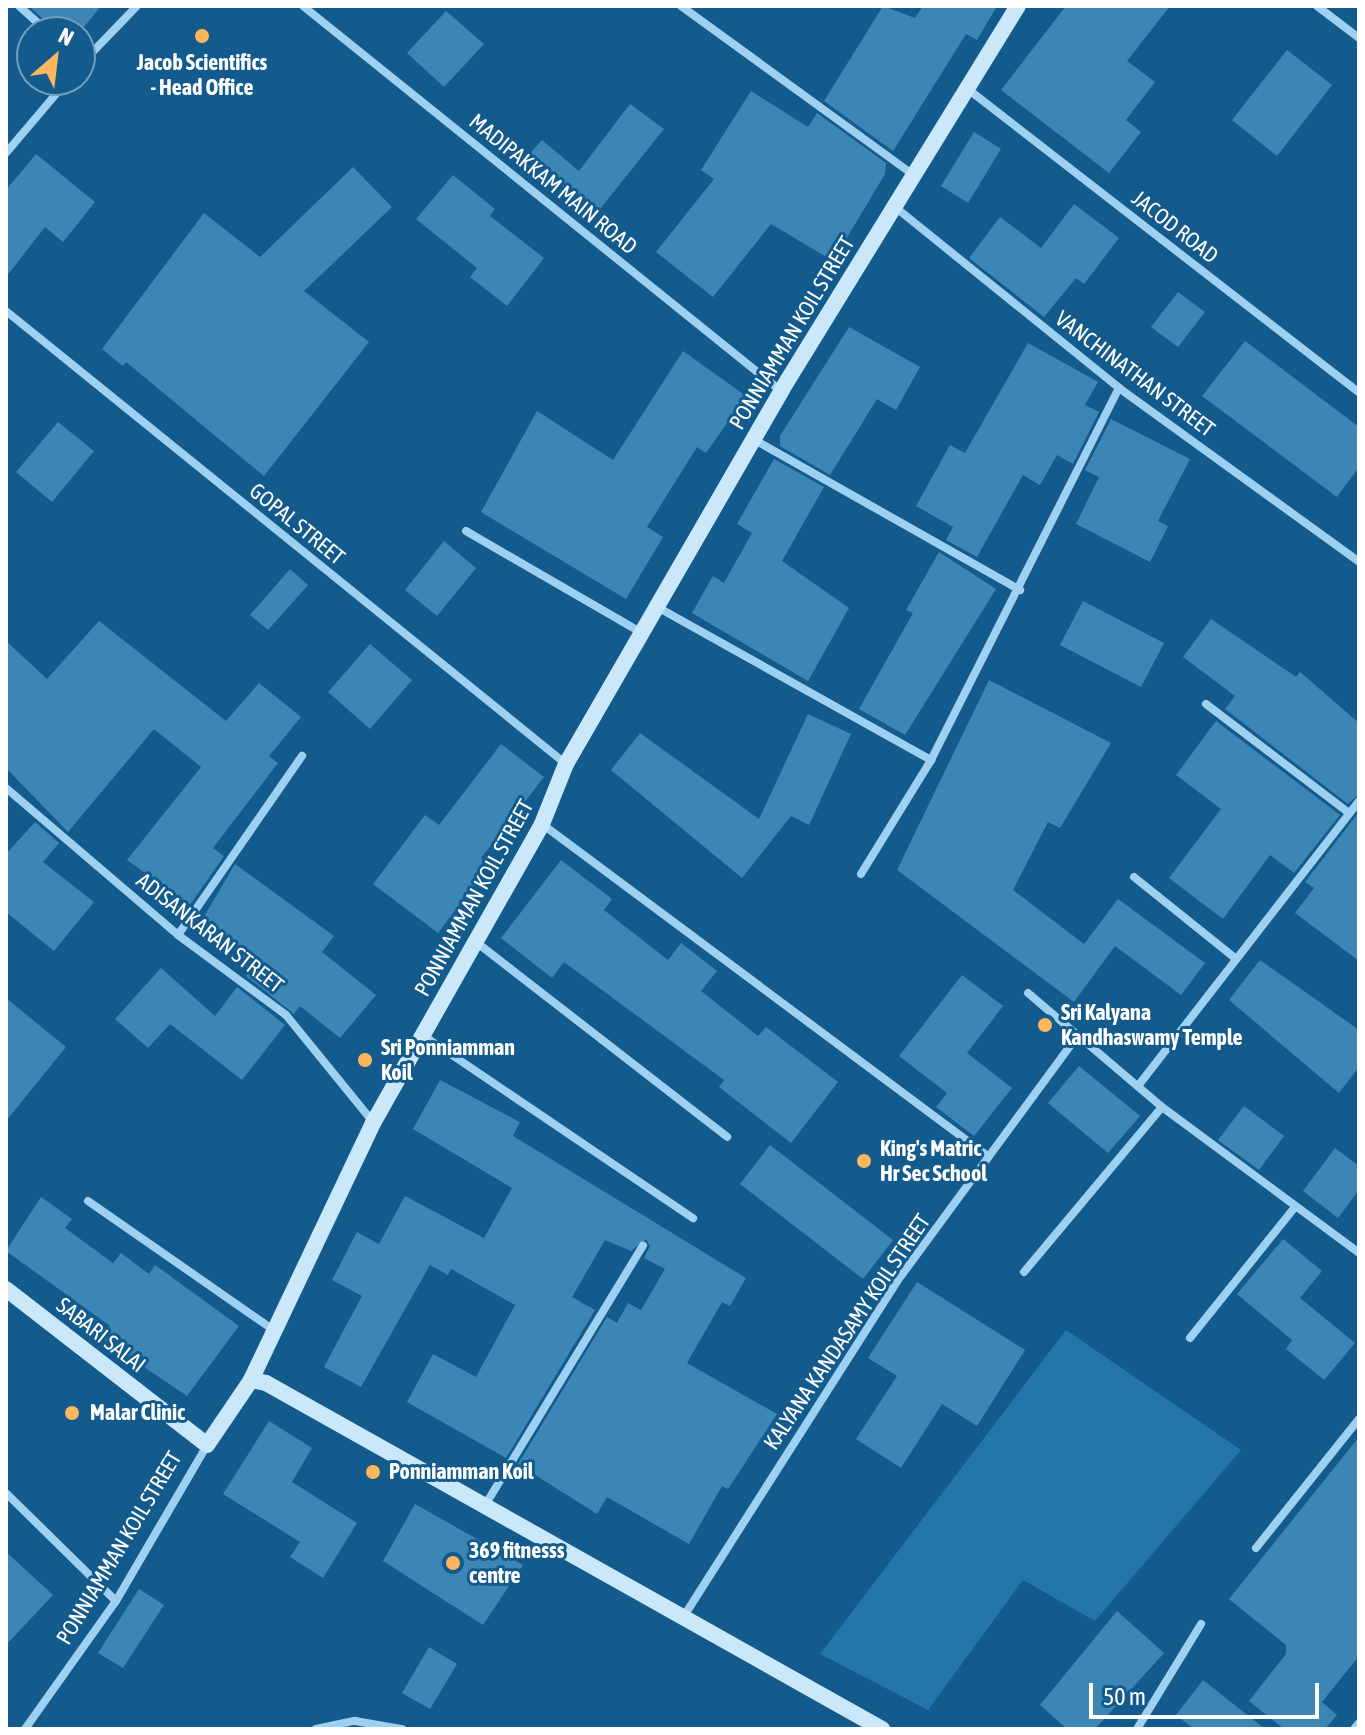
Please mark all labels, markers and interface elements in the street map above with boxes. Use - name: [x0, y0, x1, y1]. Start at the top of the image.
- north arrow: [16, 16, 96, 96]
- text: N: [54, 22, 78, 51]
- marker: Jacob Scientifics - Head Office: [193, 27, 211, 45]
- place label: Jacob Scientifics - Head Office: [137, 49, 267, 100]
- street label: MADIPAKKAM MAIN ROAD: [464, 108, 642, 260]
- street label: JACOD ROAD: [1127, 185, 1223, 269]
- street label: PONNIAMMAN KOIL STREET: [724, 232, 860, 434]
- street label: VANCHINATHAN STREET: [1050, 305, 1220, 443]
- street label: GOPAL STREET: [244, 478, 350, 570]
- street label: PONNIAMMAN KOIL STREET: [409, 795, 539, 1001]
- street label: ADISANKARAN STREET: [131, 867, 289, 999]
- place label: Sri Kalyana Kandhaswamy Temple: [1061, 999, 1243, 1050]
- marker: Sri Kalyana Kandhaswamy Temple: [1036, 1016, 1054, 1034]
- place label: Sri Ponniamman Koil: [381, 1034, 515, 1086]
- marker: Sri Ponniamman Koil: [356, 1051, 374, 1069]
- place label: King's Matric Hr Sec School: [880, 1135, 987, 1186]
- marker: King's Matric Hr Sec School: [855, 1152, 873, 1170]
- street label: KALYANA KANDASAMY KOIL STREET: [758, 1209, 936, 1455]
- street label: SABARI SALAI: [51, 1292, 151, 1378]
- place label: Malar Clinic: [90, 1400, 185, 1426]
- marker: Malar Clinic: [61, 1402, 83, 1424]
- street label: PONNIAMMAN KOIL STREET: [51, 1447, 187, 1649]
- place label: Ponniamman Koil: [389, 1459, 534, 1485]
- marker: Ponniamman Koil: [364, 1463, 382, 1481]
- place label: 369 fitnesss centre: [469, 1537, 564, 1588]
- marker: 369 fitnesss centre: [444, 1554, 462, 1572]
- scale bar: [1093, 1667, 1323, 1717]
- text: 50 m: [1103, 1683, 1146, 1710]

